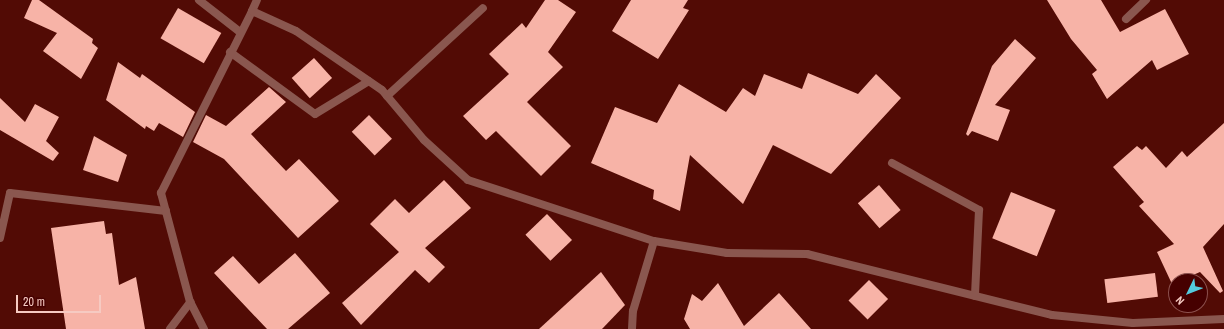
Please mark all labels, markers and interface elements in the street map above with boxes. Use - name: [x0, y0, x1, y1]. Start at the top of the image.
- north arrow: [1168, 273, 1208, 313]
- scale bar: [18, 287, 103, 313]
- text: N: [1173, 293, 1187, 308]
- text: 20 m: [23, 294, 45, 310]

